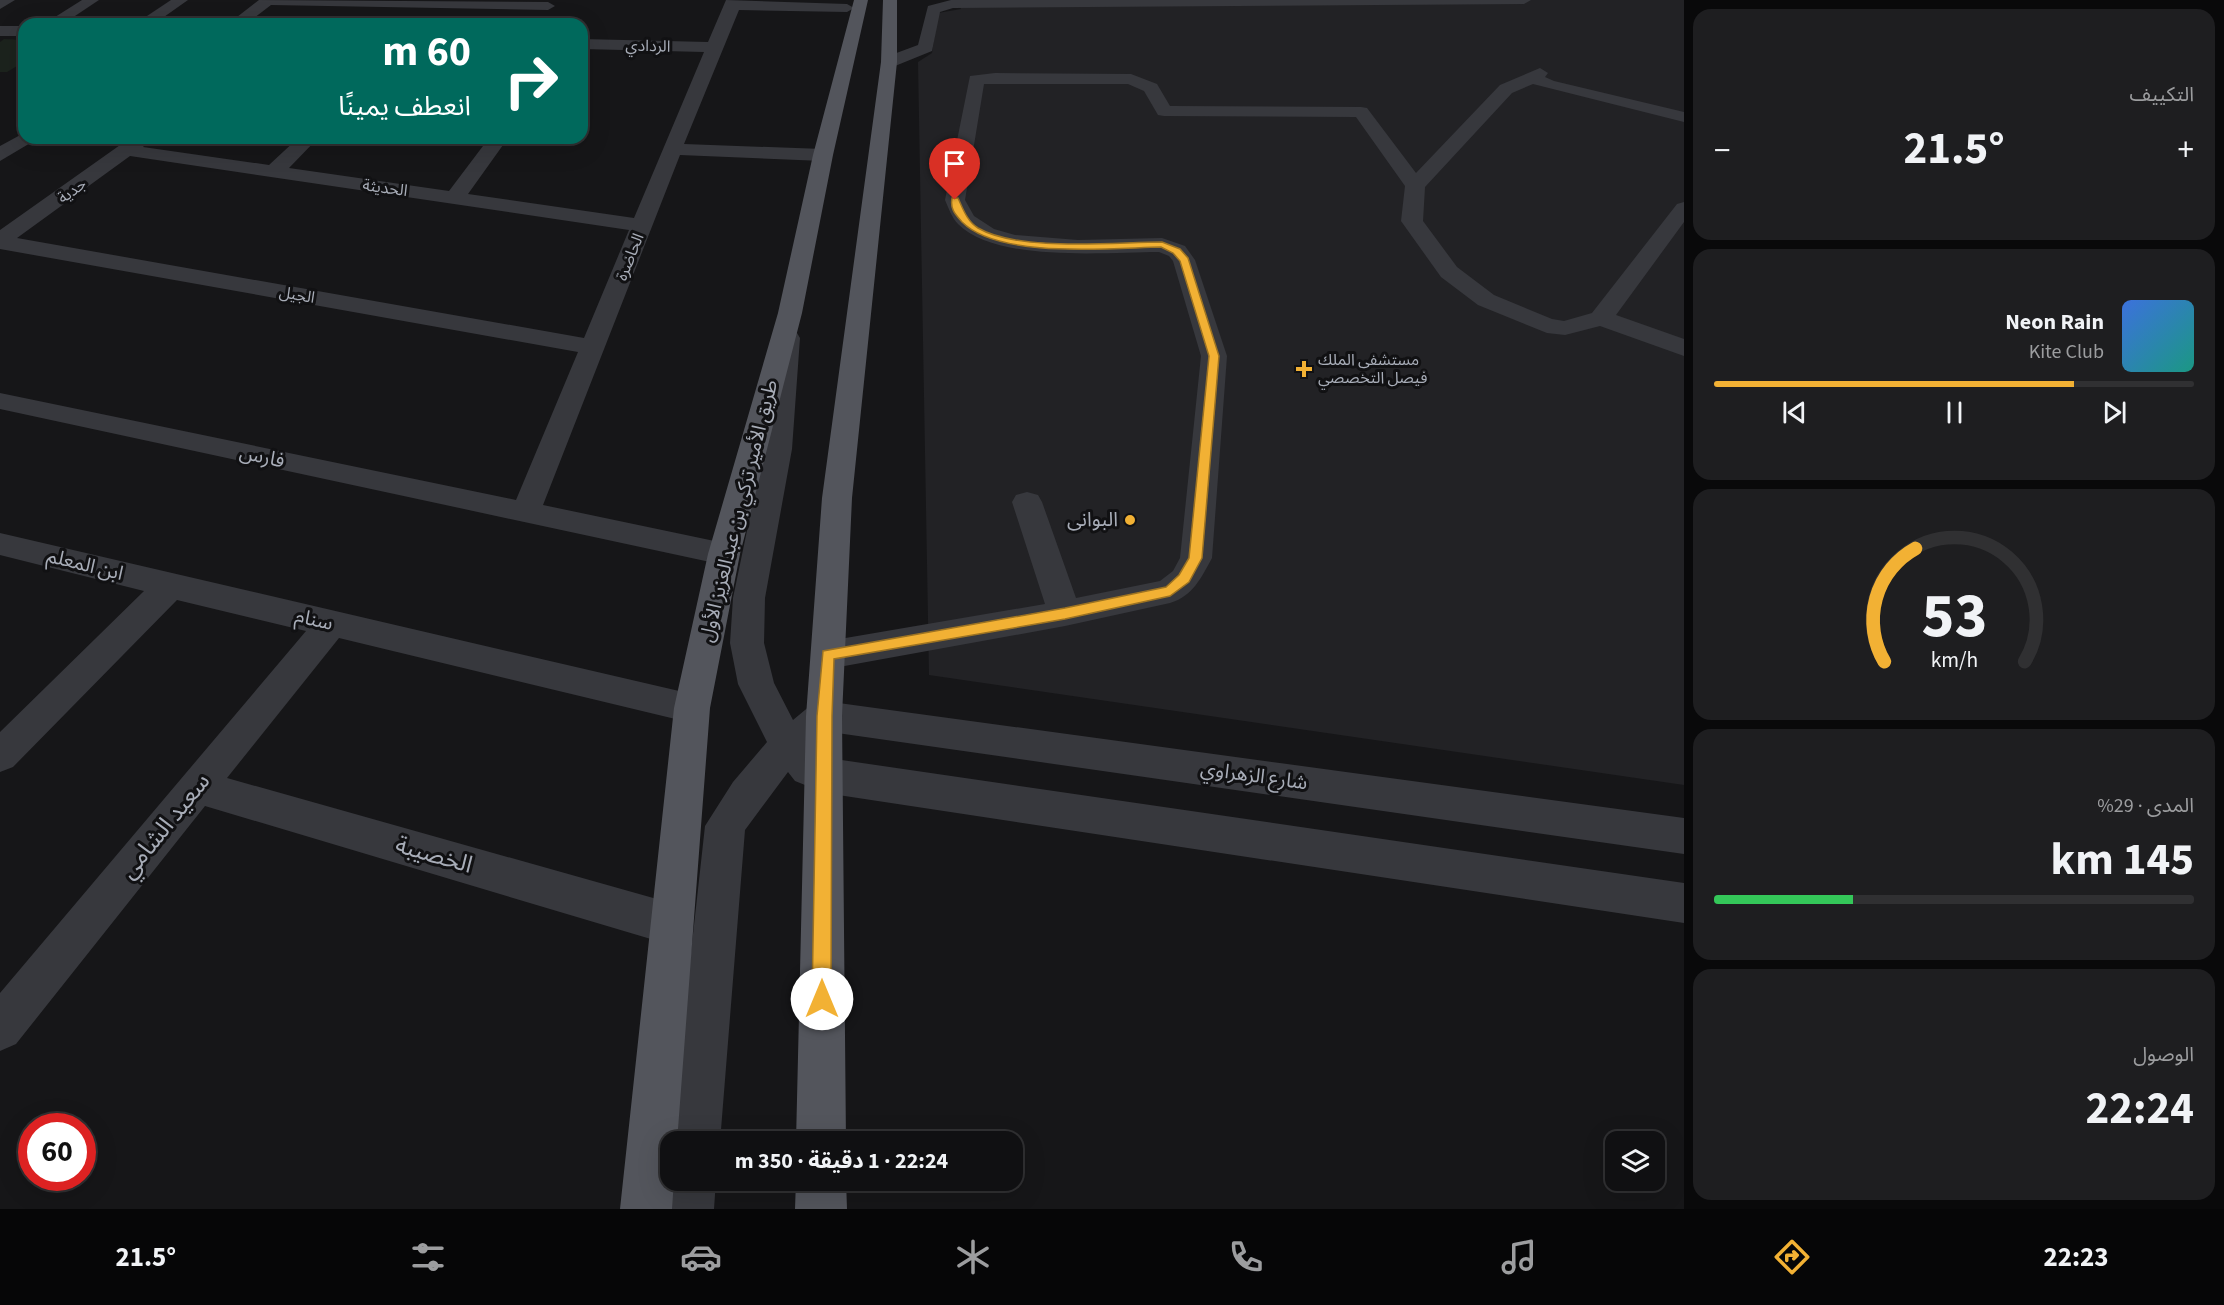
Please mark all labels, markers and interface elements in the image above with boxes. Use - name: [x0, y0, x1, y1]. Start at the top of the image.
- text: 60 m: [382, 22, 471, 82]
- street label: الردادي: [625, 34, 671, 58]
- icon: right: [492, 42, 570, 120]
- text: التكييف: [2130, 81, 2194, 109]
- text: انعطف يمينًا: [338, 87, 471, 126]
- text: 21.5°: [1903, 117, 2005, 181]
- text: −: [1714, 127, 1730, 174]
- text: +: [2178, 127, 2194, 174]
- pin: [929, 138, 980, 200]
- icon: arrive: [938, 147, 971, 180]
- street label: جدية: [53, 173, 91, 209]
- street label: الحديثة: [361, 174, 409, 202]
- street label: الحاضرة: [611, 230, 649, 284]
- street label: الجيل: [277, 281, 317, 309]
- text: Neon Rain: [2005, 306, 2104, 338]
- text: Kite Club: [2029, 338, 2104, 366]
- place label: مستشفى الملك فيصل التخصصي: [1318, 349, 1427, 390]
- marker: مستشفى الملك فيصل التخصصي: [1295, 360, 1313, 378]
- street label: طريق الأمير تركي بن عبدالعزيز الأول: [693, 377, 786, 645]
- icon: previous: [1778, 396, 1811, 429]
- icon: pause: [1938, 396, 1971, 429]
- icon: next: [2098, 396, 2131, 429]
- street label: فارس: [237, 439, 287, 475]
- place label: البوانى: [1067, 506, 1118, 534]
- marker: البوانى: [1123, 513, 1137, 527]
- street label: ابن المعلم: [44, 542, 126, 588]
- text: 53: [1921, 572, 1987, 661]
- street label: سنام: [292, 602, 336, 638]
- text: km/h: [1930, 645, 1978, 676]
- street label: شارع الزهراوي: [1199, 755, 1309, 798]
- street label: سعيد الشامي: [111, 765, 219, 887]
- text: المدى · 29%: [2097, 792, 2194, 820]
- street label: الخصيبة: [391, 827, 477, 883]
- text: 145 km: [2050, 828, 2194, 892]
- position arrow: [790, 967, 854, 1031]
- text: الوصول: [2133, 1041, 2194, 1069]
- text: 22:24: [2085, 1077, 2194, 1141]
- speed limit sign: 60: [18, 1113, 96, 1191]
- map controls: [1605, 1131, 1665, 1191]
- button: layers: [1605, 1131, 1665, 1191]
- text: 22:24 · 1 دقيقة · 350 m: [735, 1145, 948, 1177]
- icon: filters: [407, 1236, 449, 1278]
- icon: car: [680, 1236, 722, 1278]
- icon: climate: [952, 1236, 994, 1278]
- icon: phone: [1225, 1236, 1267, 1278]
- icon: music: [1498, 1236, 1540, 1278]
- icon: directions: [1771, 1236, 1813, 1278]
- text: 21.5°: [115, 1238, 176, 1277]
- text: 22:23: [2044, 1238, 2109, 1277]

